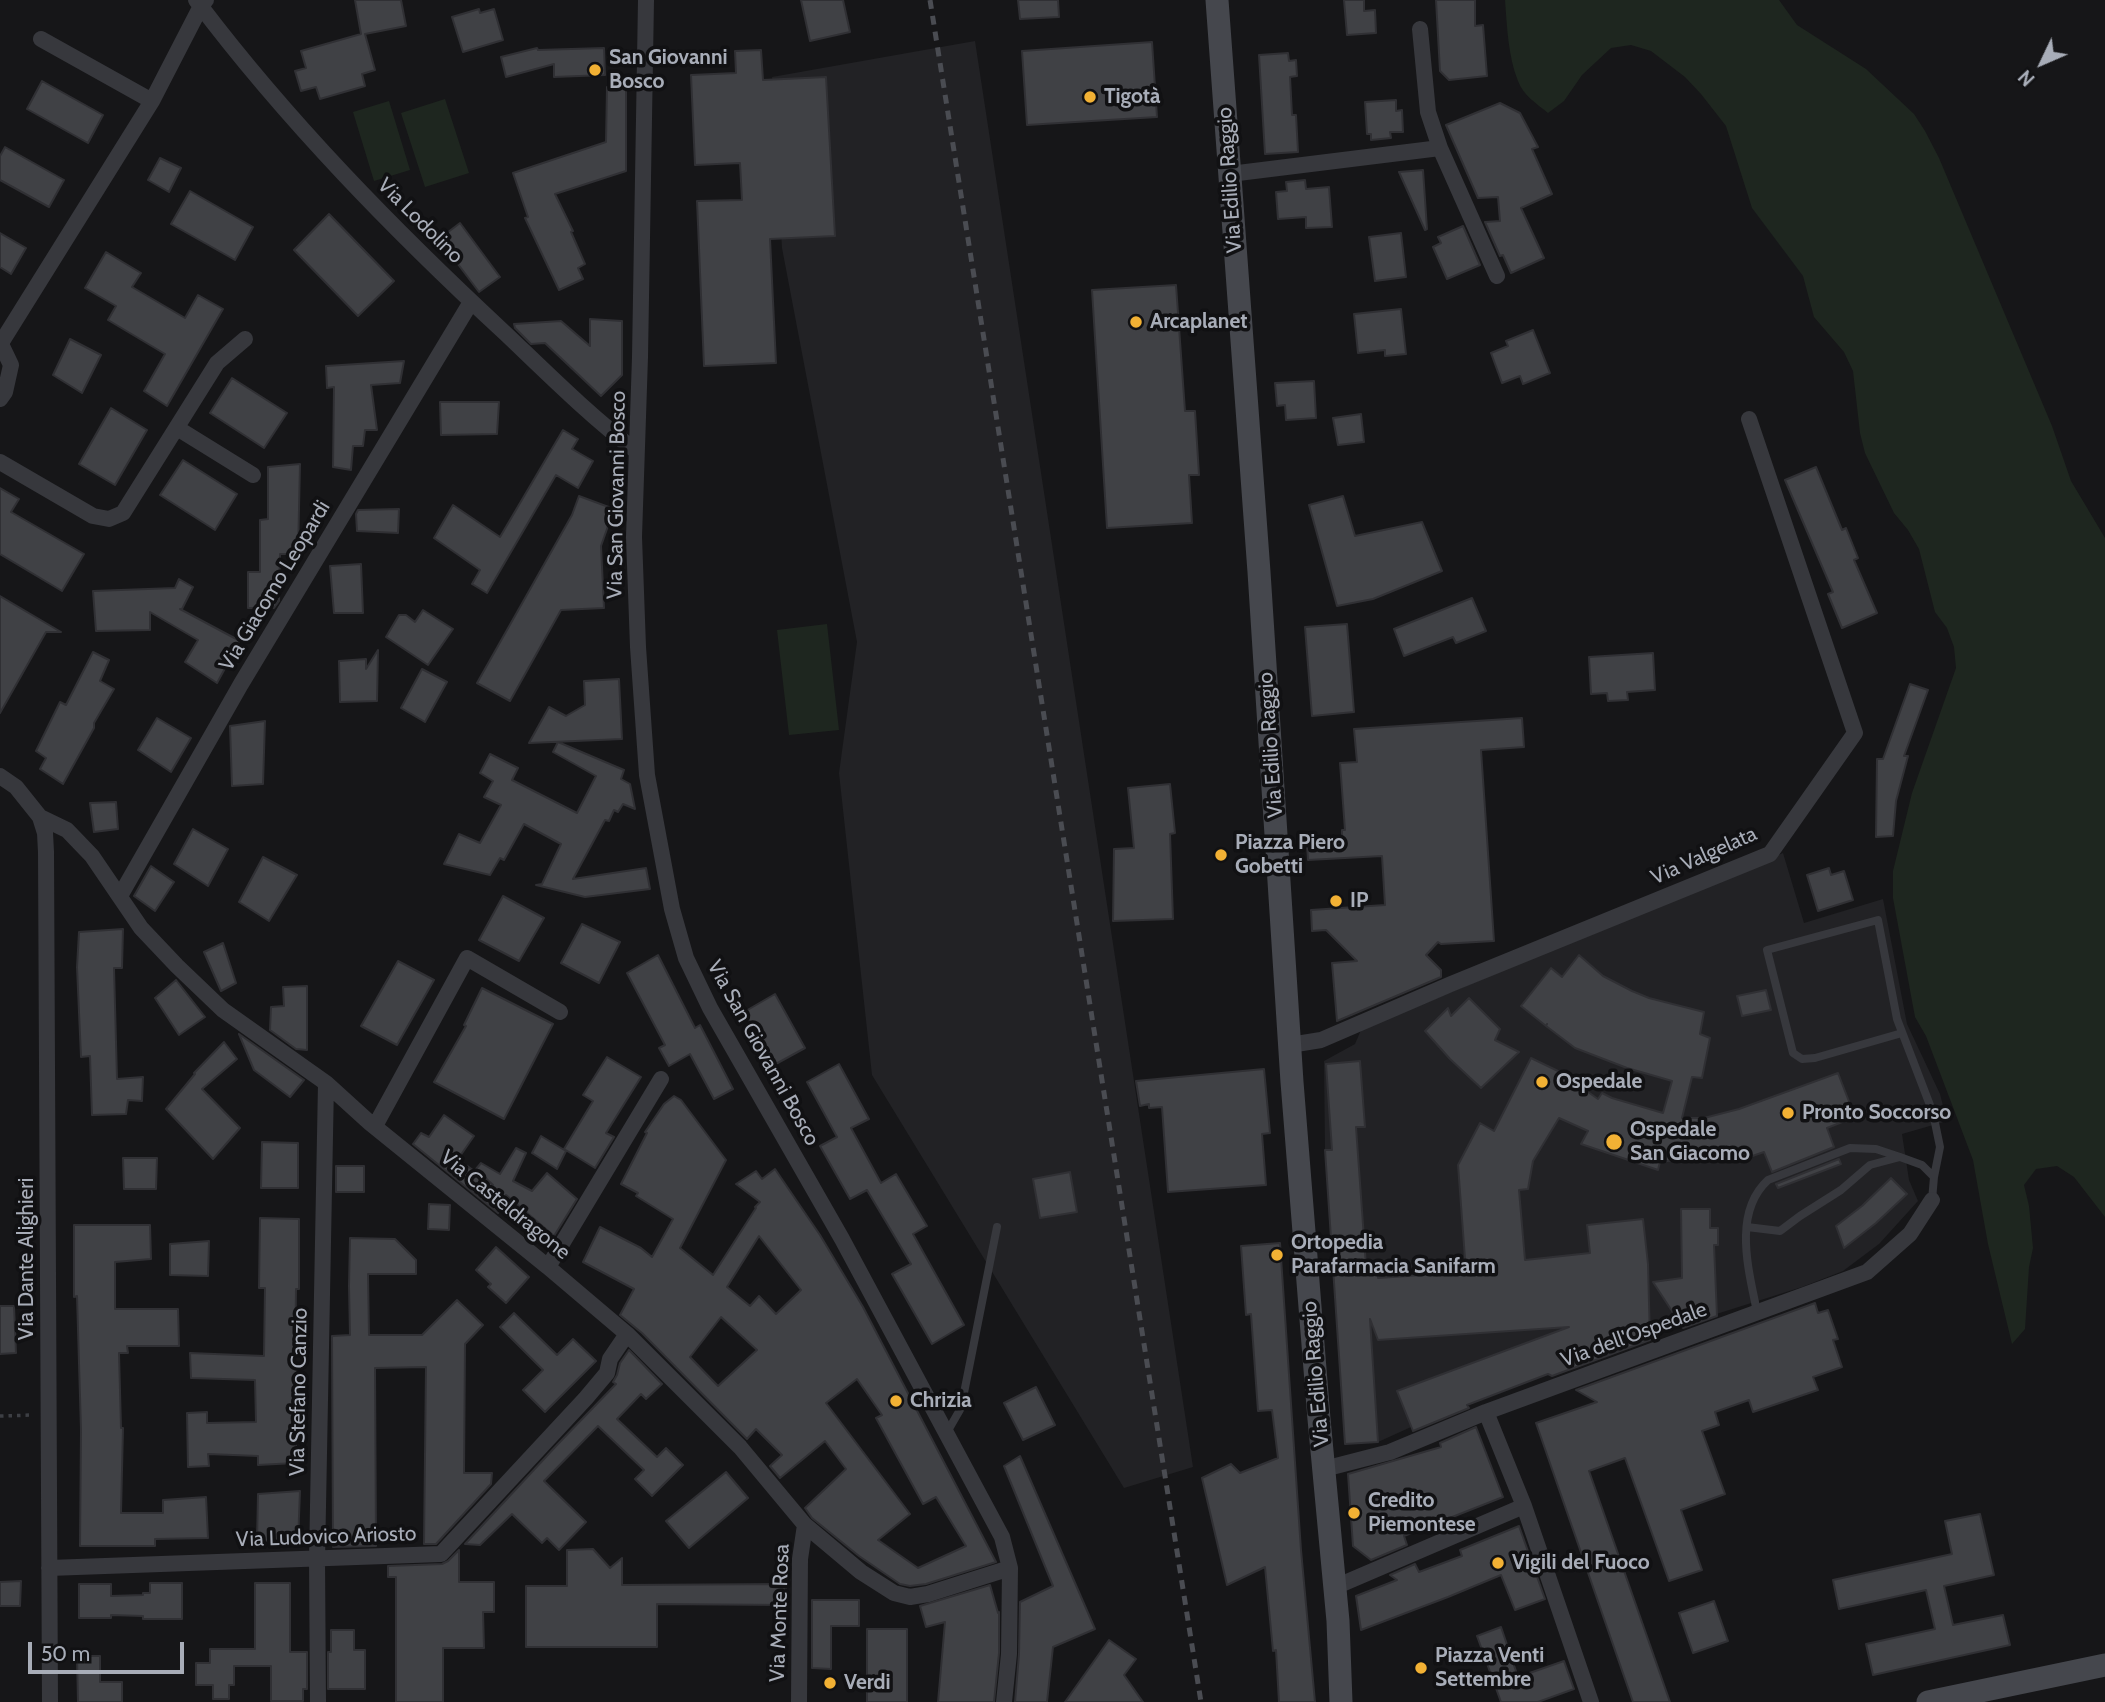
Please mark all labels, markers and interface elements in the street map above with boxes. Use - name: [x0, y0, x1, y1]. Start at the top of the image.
- north arrow: [2007, 28, 2077, 98]
- place label: San Giovanni Bosco: [609, 45, 728, 95]
- marker: San Giovanni Bosco: [587, 62, 603, 78]
- text: N: [2014, 65, 2039, 91]
- place label: Tigotà: [1104, 84, 1160, 110]
- marker: Tigotà: [1082, 89, 1098, 105]
- street label: Via Edilio Raggio: [1212, 106, 1248, 254]
- street label: Via Lodolino: [372, 173, 468, 269]
- place label: Arcaplanet: [1150, 309, 1248, 335]
- marker: Arcaplanet: [1128, 314, 1144, 330]
- street label: Via San Giovanni Bosco: [603, 391, 631, 599]
- street label: Via Giacomo Leopardi: [214, 496, 336, 676]
- street label: Via Edilio Raggio: [1253, 671, 1289, 819]
- street label: Via Valgelata: [1647, 821, 1761, 891]
- place label: Piazza Piero Gobetti: [1235, 830, 1345, 880]
- marker: Piazza Piero Gobetti: [1213, 847, 1229, 863]
- place label: IP: [1350, 888, 1368, 914]
- marker: IP: [1328, 893, 1344, 909]
- street label: Via San Giovanni Bosco: [701, 956, 825, 1150]
- place label: Ospedale: [1556, 1069, 1642, 1095]
- marker: Ospedale: [1534, 1074, 1550, 1090]
- place label: Pronto Soccorso: [1802, 1100, 1951, 1126]
- marker: Pronto Soccorso: [1780, 1105, 1796, 1121]
- place label: Ospedale San Giacomo: [1630, 1117, 1750, 1167]
- marker: Ospedale San Giacomo: [1604, 1132, 1624, 1152]
- street label: Via Casteldragone: [435, 1145, 575, 1265]
- street label: Via Dante Alighieri: [14, 1178, 40, 1340]
- place label: Ortopedia Parafarmacia Sanifarm: [1291, 1230, 1496, 1280]
- marker: Ortopedia Parafarmacia Sanifarm: [1269, 1247, 1285, 1263]
- street label: Via dell'Ospedale: [1558, 1297, 1710, 1373]
- street label: Via Edilio Raggio: [1297, 1300, 1335, 1448]
- street label: Via Stefano Canzio: [285, 1308, 313, 1476]
- place label: Chrizia: [910, 1388, 972, 1414]
- marker: Chrizia: [888, 1393, 904, 1409]
- place label: Credito Piemontese: [1368, 1488, 1476, 1538]
- marker: Credito Piemontese: [1346, 1505, 1362, 1521]
- street label: Via Ludovico Ariosto: [235, 1521, 417, 1553]
- street label: Via Monte Rosa: [765, 1544, 795, 1682]
- place label: Vigili del Fuoco: [1512, 1550, 1650, 1576]
- marker: Vigili del Fuoco: [1490, 1555, 1506, 1571]
- scale bar: [32, 1628, 187, 1672]
- text: 50 m: [41, 1641, 90, 1666]
- place label: Piazza Venti Settembre: [1435, 1643, 1544, 1693]
- marker: Piazza Venti Settembre: [1413, 1660, 1429, 1676]
- place label: Verdi: [844, 1670, 891, 1696]
- marker: Verdi: [822, 1675, 838, 1691]

